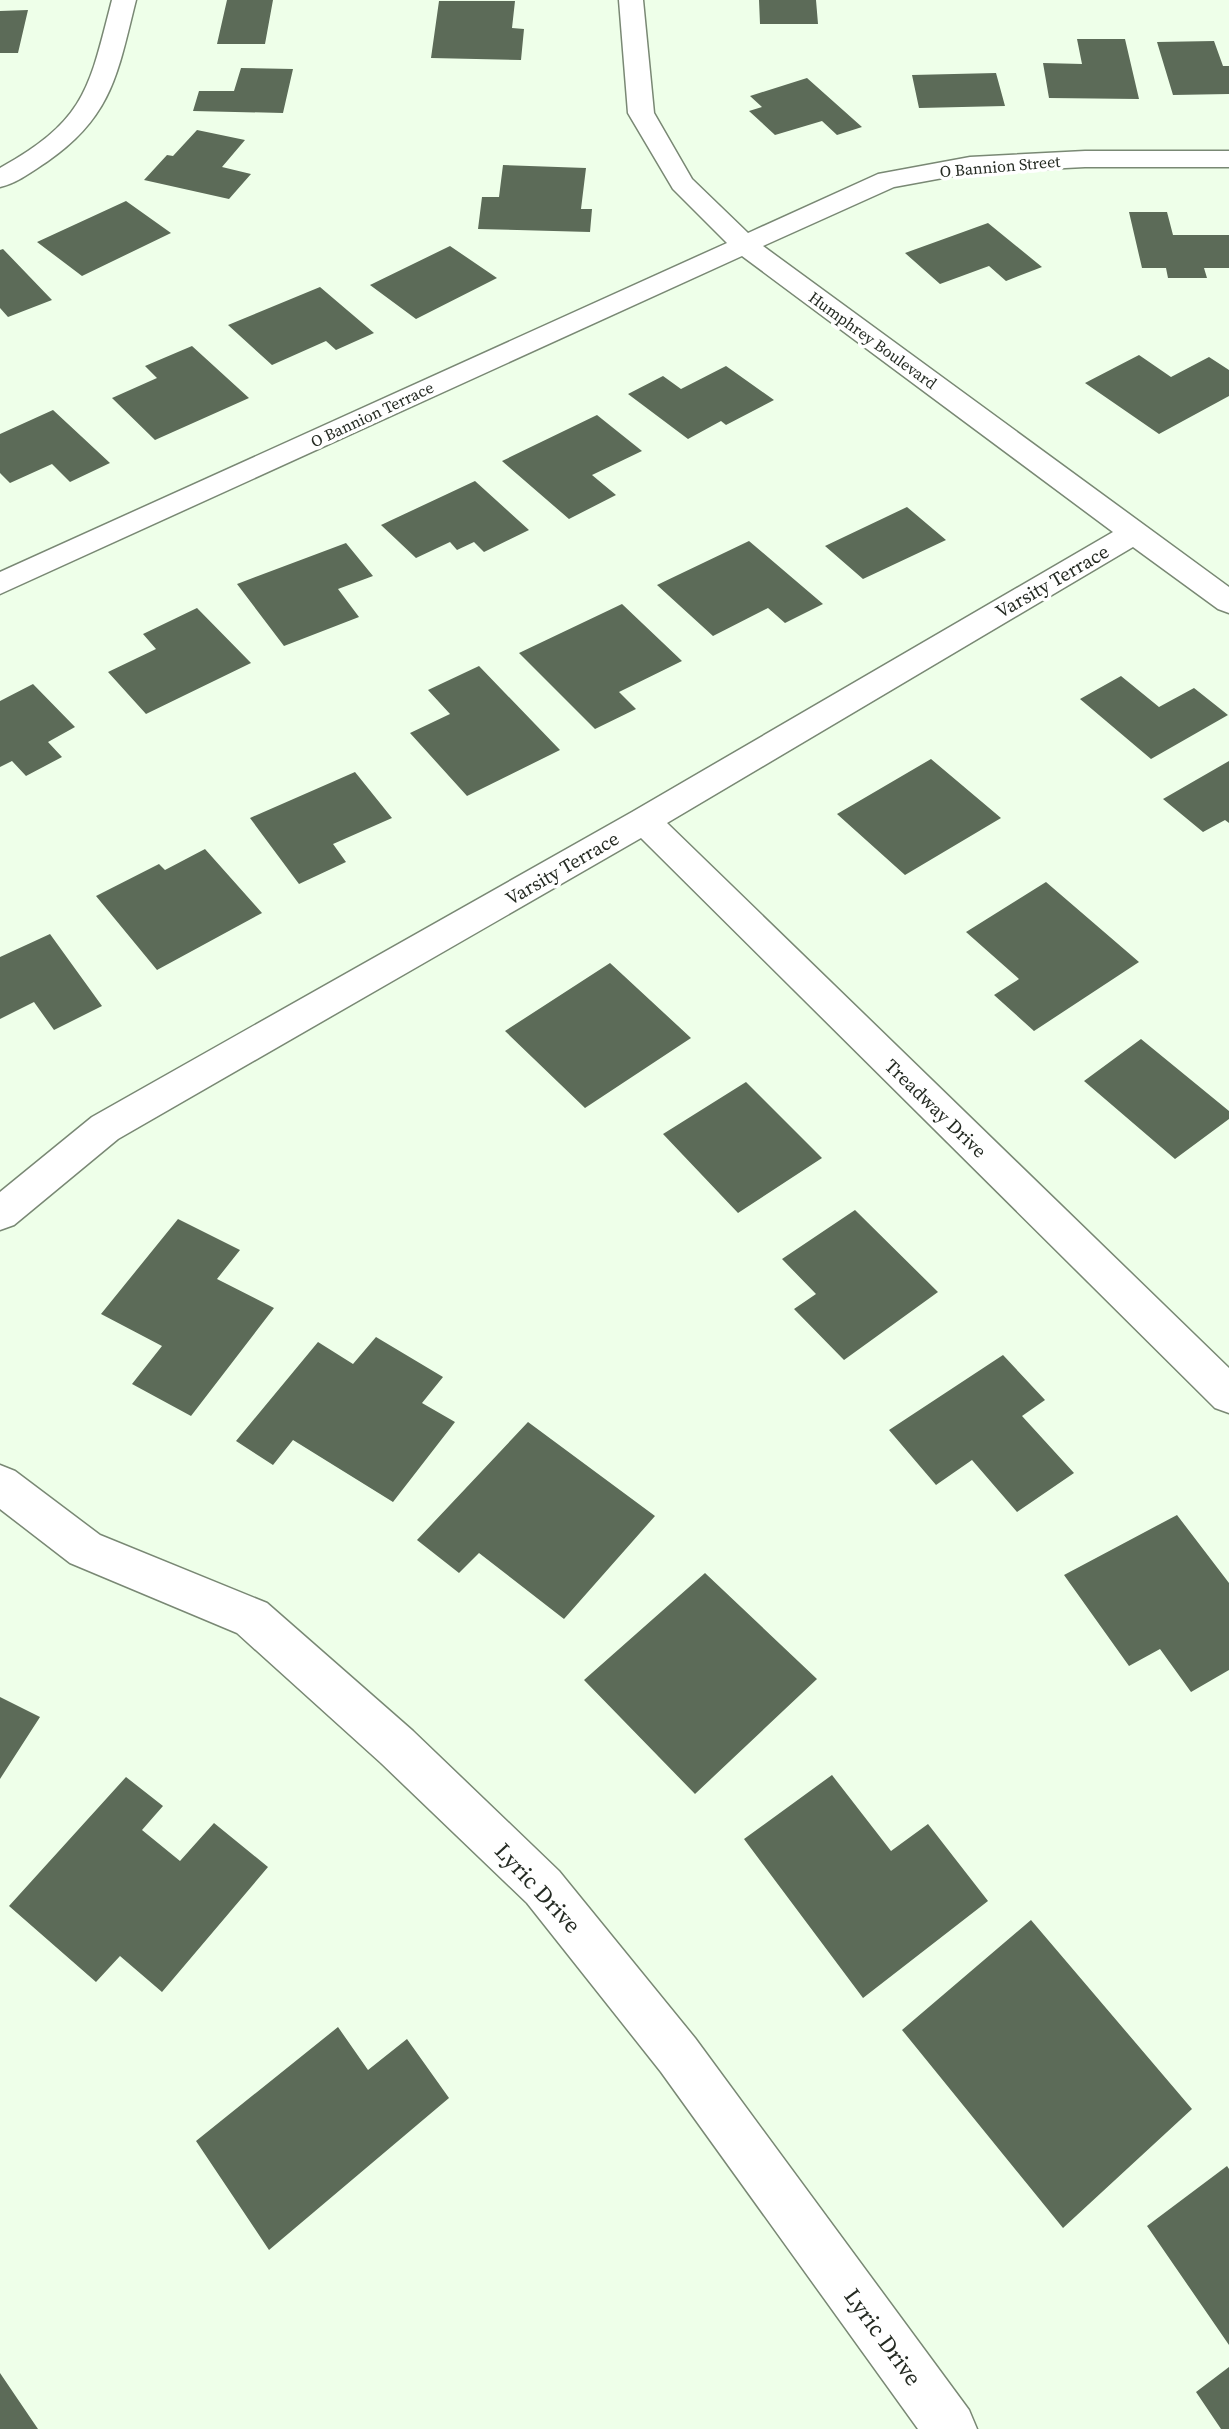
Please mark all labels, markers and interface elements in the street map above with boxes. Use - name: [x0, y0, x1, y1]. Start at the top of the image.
- street label: O Bannion Street: [939, 150, 1062, 182]
- street label: Humphrey Boulevard: [804, 286, 942, 394]
- street label: O Bannion Terrace: [307, 376, 437, 452]
- street label: Varsity Terrace: [991, 538, 1113, 624]
- street label: Varsity Terrace: [501, 825, 623, 911]
- street label: Treadway Drive: [879, 1053, 993, 1163]
- street label: Lyric Drive: [488, 1836, 588, 1940]
- street label: Lyric Drive: [837, 2282, 929, 2392]

